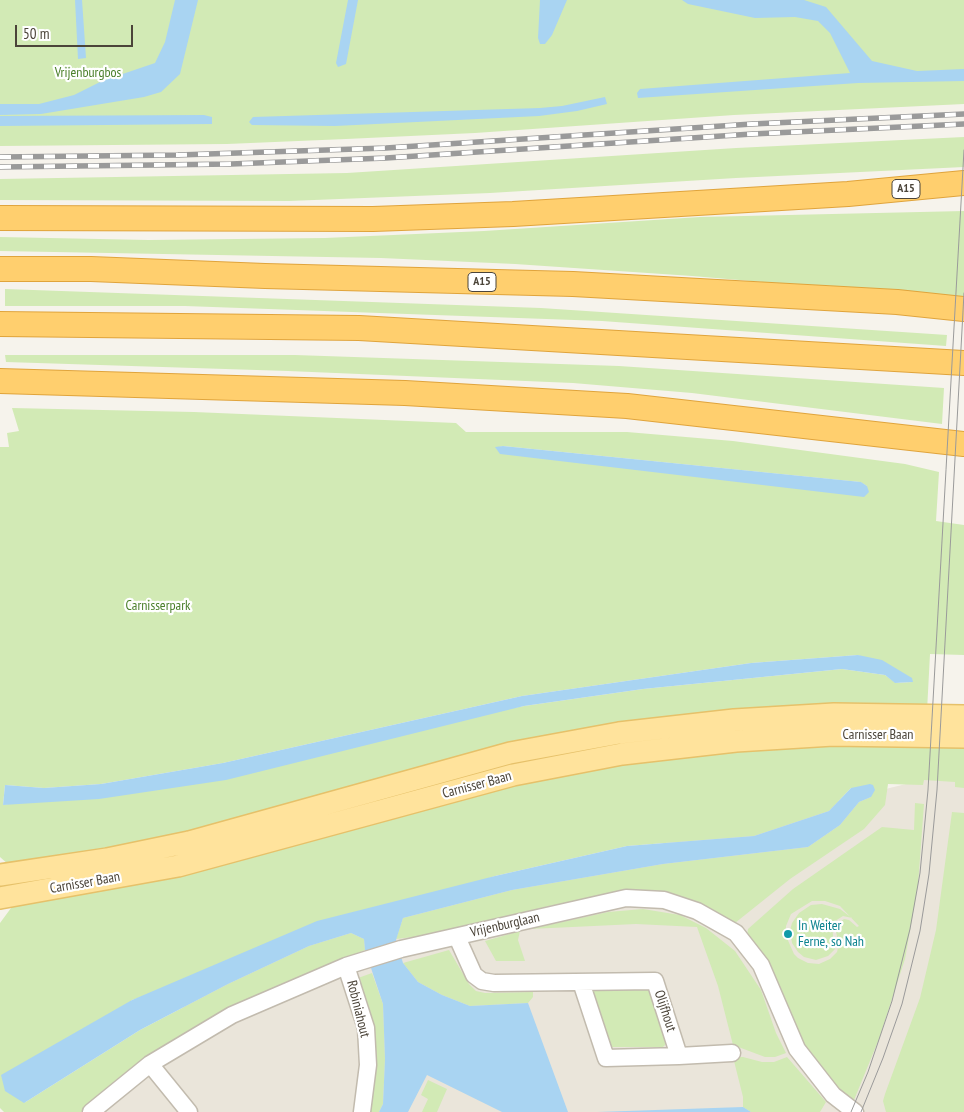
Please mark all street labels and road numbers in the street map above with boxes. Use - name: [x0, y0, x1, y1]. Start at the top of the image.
- road number: A15: [892, 180, 920, 198]
- road number: A15: [468, 272, 496, 292]
- street label: Carnisser Baan: [843, 727, 913, 743]
- street label: Carnisser Baan: [441, 768, 513, 802]
- street label: Carnisser Baan: [49, 869, 121, 897]
- street label: Vrijenburglaan: [469, 909, 541, 941]
- street label: Robiniahout: [343, 979, 373, 1039]
- street label: Olijfhout: [650, 988, 680, 1034]

